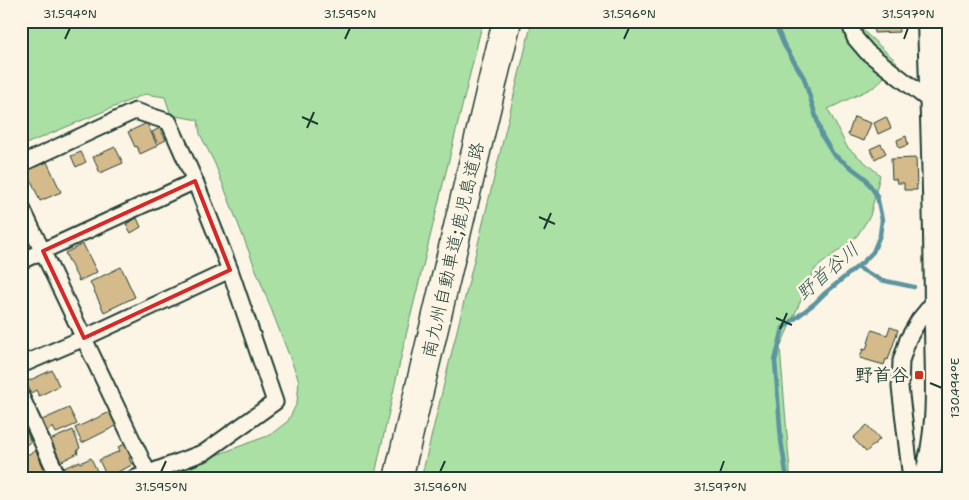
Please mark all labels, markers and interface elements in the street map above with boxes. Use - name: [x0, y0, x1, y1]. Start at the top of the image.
- text: 31.594°N: [43, 6, 97, 22]
- text: 31.595°N: [323, 6, 377, 22]
- text: 31.596°N: [602, 6, 656, 22]
- text: 31.597°N: [881, 6, 935, 22]
- street label: 南九州自動車道;鹿児島道路: [416, 140, 490, 360]
- water label: 野首谷川: [790, 237, 864, 306]
- text: 130.494°E: [947, 358, 963, 418]
- place label: 野首谷: [855, 363, 909, 387]
- marker: 野首谷: [913, 369, 925, 381]
- text: 31.595°N: [134, 479, 188, 495]
- text: 31.596°N: [413, 479, 467, 495]
- text: 31.597°N: [693, 479, 747, 495]

